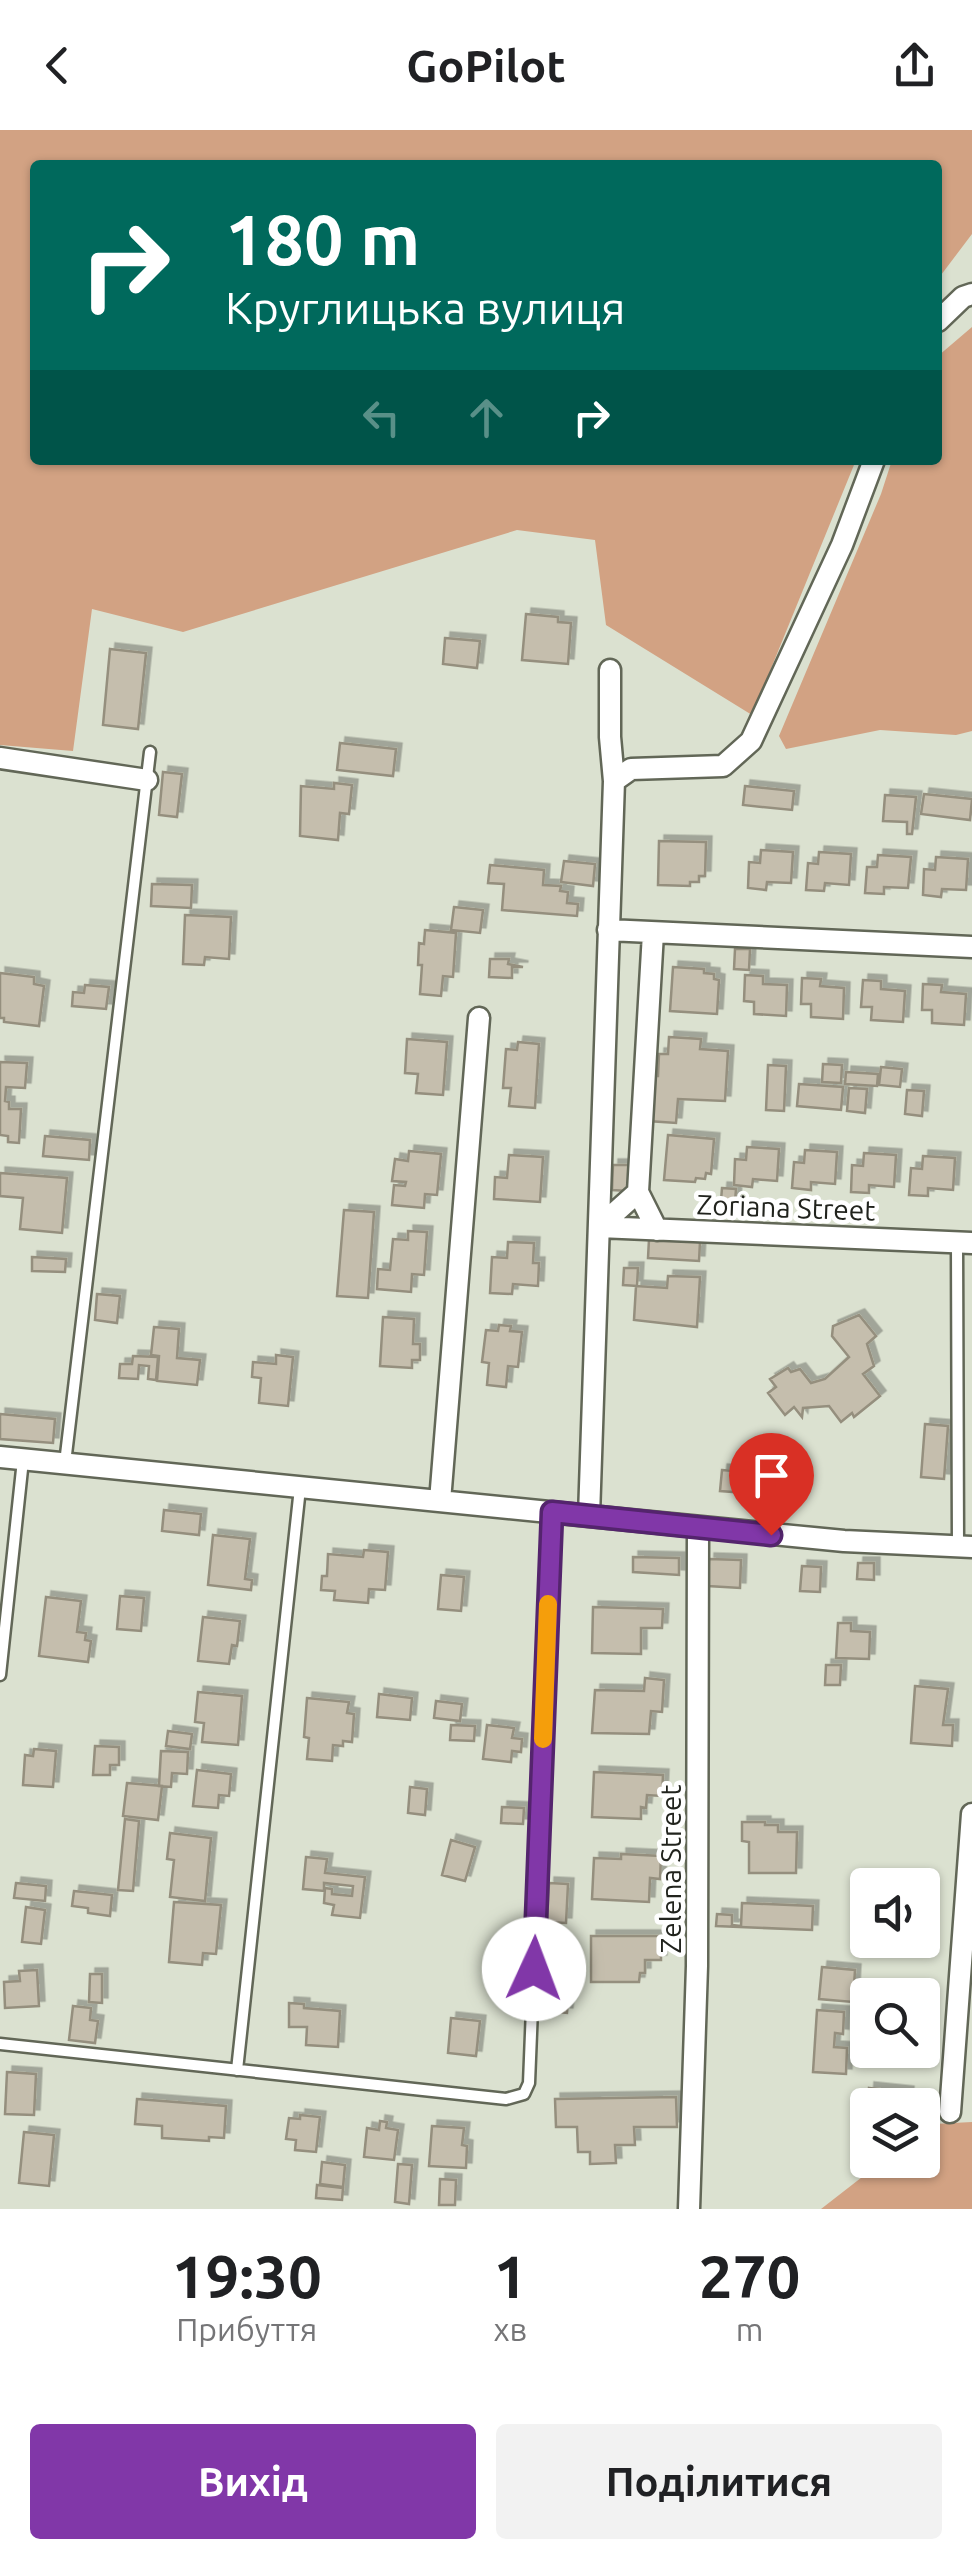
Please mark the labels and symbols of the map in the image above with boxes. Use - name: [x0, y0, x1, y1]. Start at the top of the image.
- street label: Zoriana Street: [696, 1188, 876, 1226]
- pin: [729, 1433, 814, 1536]
- street label: Zelena Street: [655, 1784, 686, 1954]
- position arrow: [482, 1917, 586, 2021]

